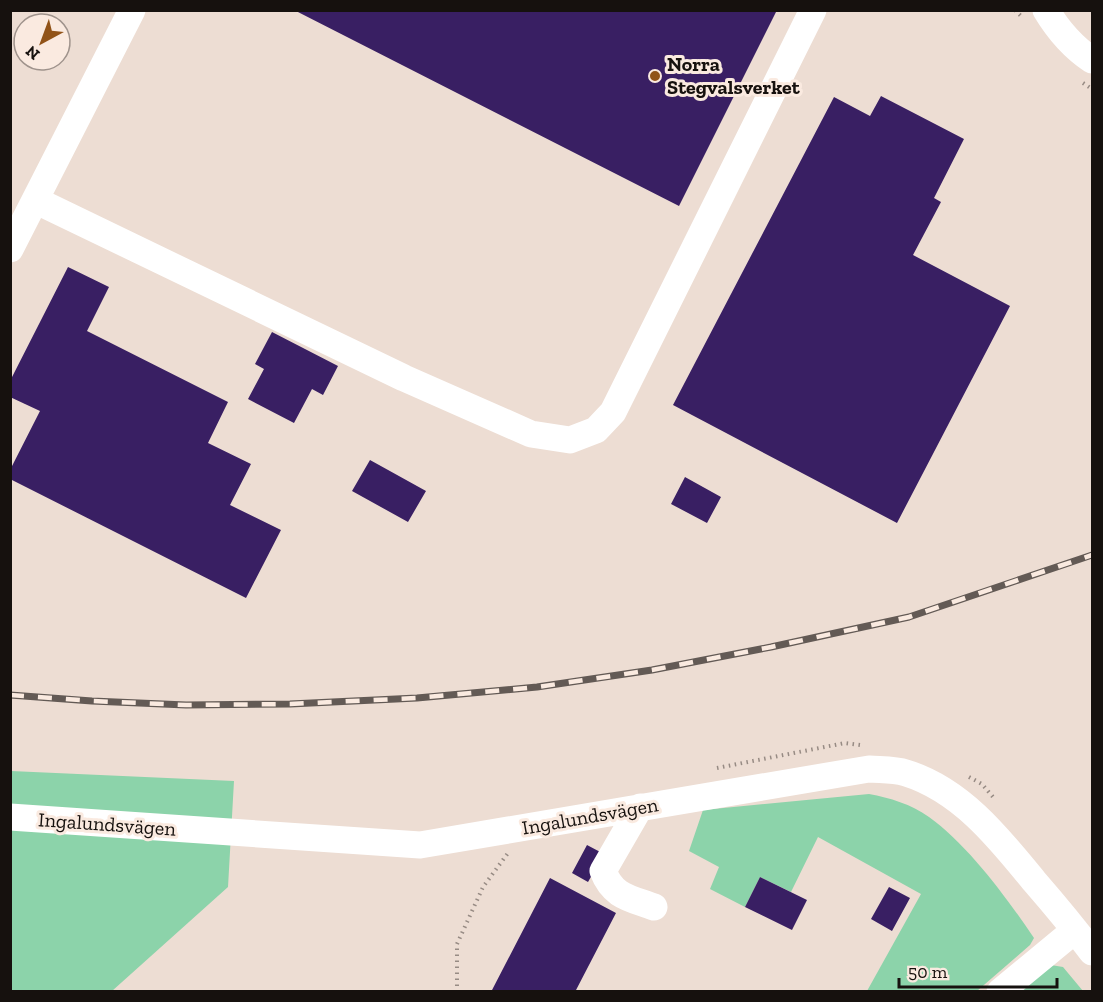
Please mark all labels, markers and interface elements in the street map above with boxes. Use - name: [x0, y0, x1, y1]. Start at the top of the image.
- north arrow: [12, 12, 72, 72]
- text: N: [22, 42, 43, 64]
- place label: Norra Stegvalsverket: [667, 52, 801, 99]
- marker: Norra Stegvalsverket: [648, 69, 662, 83]
- street label: Ingalundsvägen: [520, 792, 661, 840]
- street label: Ingalundsvägen: [37, 807, 177, 841]
- scale bar: [899, 951, 1056, 989]
- text: 50 m: [908, 961, 948, 983]

